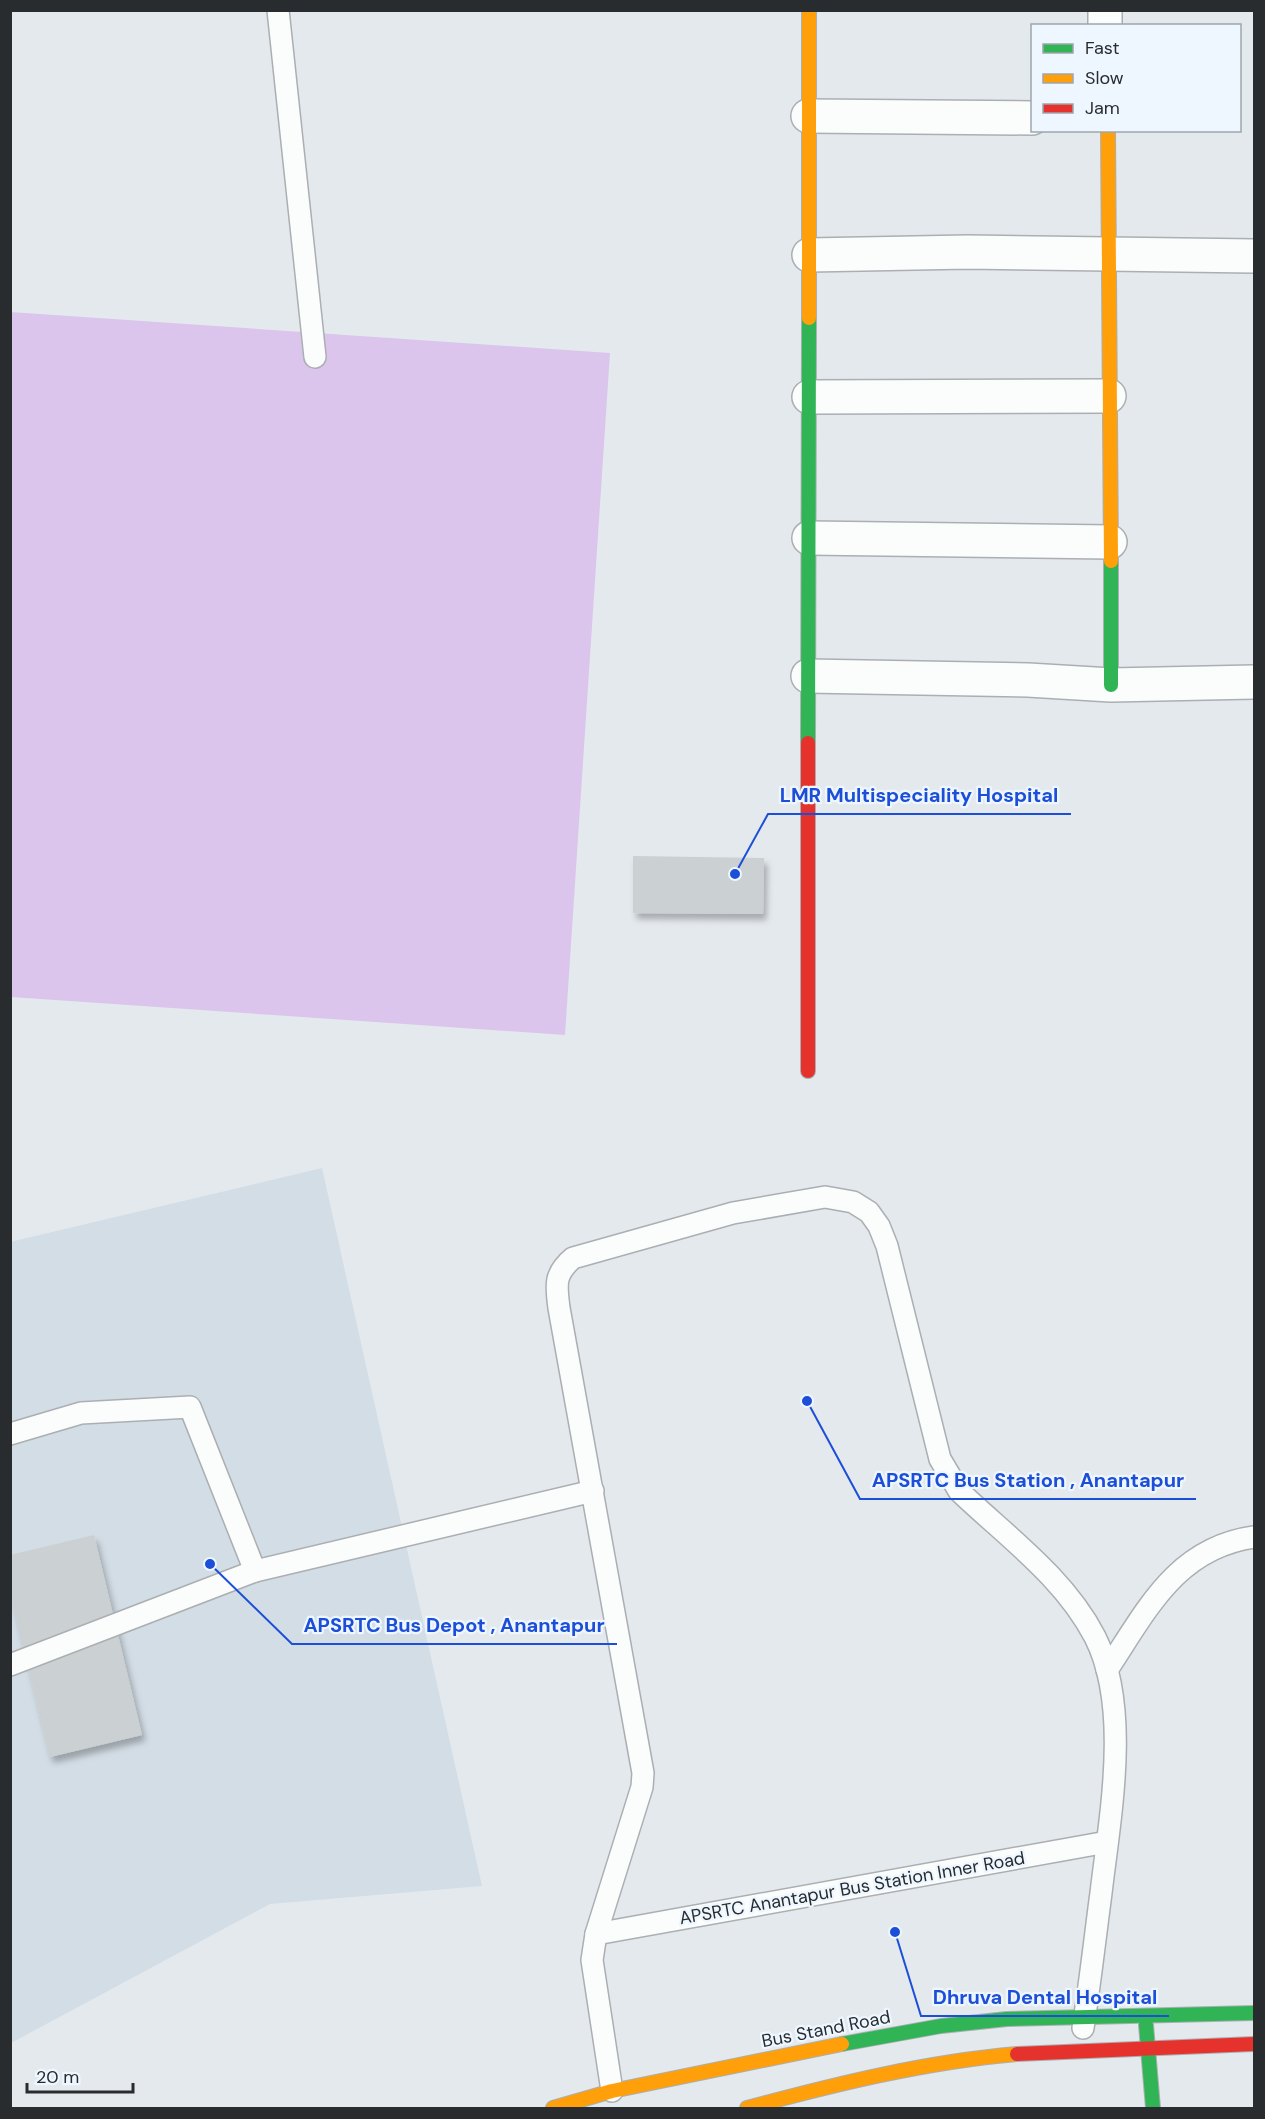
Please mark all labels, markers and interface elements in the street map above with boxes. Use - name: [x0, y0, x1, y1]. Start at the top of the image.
- legend: [1031, 24, 1241, 132]
- text: Fast: [1085, 36, 1120, 60]
- text: Slow: [1085, 66, 1124, 90]
- text: Jam: [1085, 96, 1120, 120]
- callout: LMR Multispeciality Hospital: [768, 776, 1071, 814]
- text: LMR Multispeciality Hospital: [780, 782, 1058, 808]
- callout: APSRTC Bus Station , Anantapur: [860, 1461, 1196, 1499]
- text: APSRTC Bus Station , Anantapur: [872, 1467, 1184, 1493]
- callout: APSRTC Bus Depot , Anantapur: [292, 1606, 617, 1644]
- text: APSRTC Bus Depot , Anantapur: [303, 1612, 605, 1638]
- street label: APSRTC Anantapur Bus Station Inner Road: [677, 1846, 1027, 1930]
- callout: Dhruva Dental Hospital: [921, 1978, 1169, 2016]
- text: Dhruva Dental Hospital: [933, 1984, 1157, 2010]
- street label: Bus Stand Road: [760, 2005, 892, 2053]
- scale bar: [27, 2056, 134, 2094]
- text: 20 m: [36, 2065, 79, 2089]

